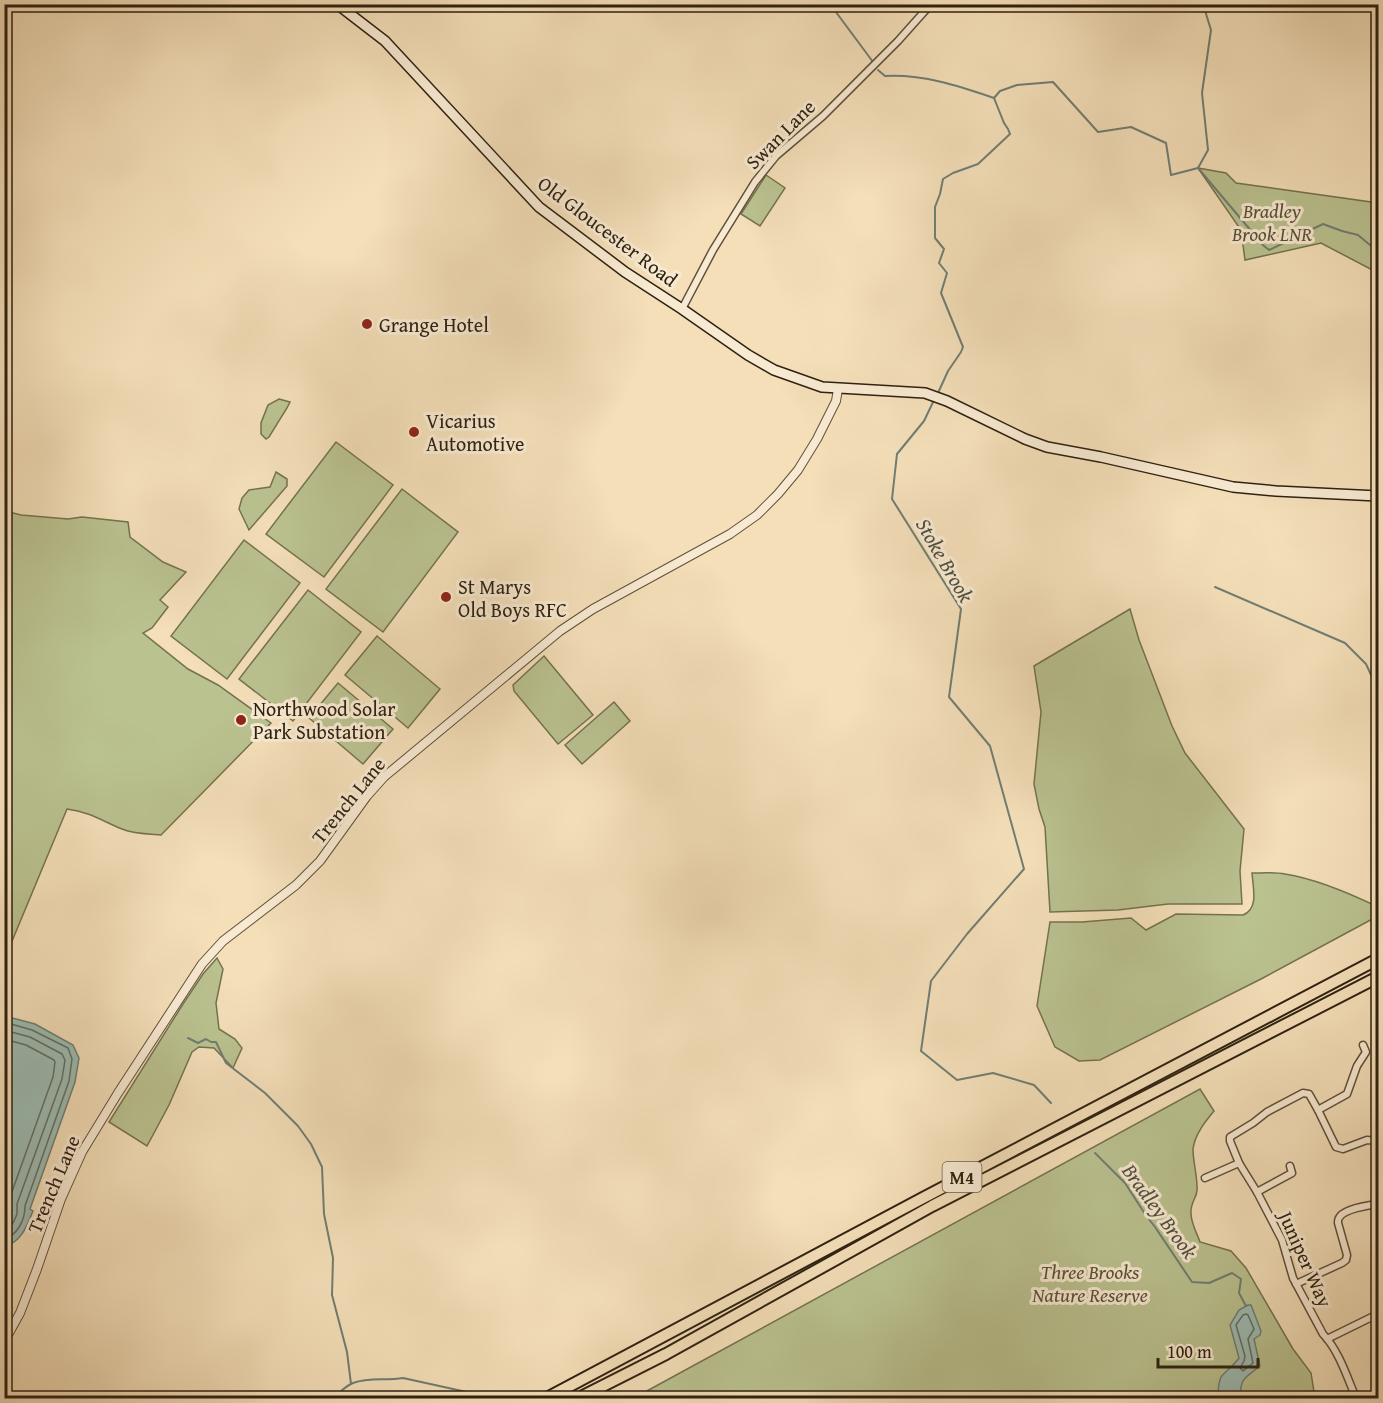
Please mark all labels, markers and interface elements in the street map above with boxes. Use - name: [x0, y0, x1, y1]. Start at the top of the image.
- street label: Swan Lane: [738, 92, 822, 176]
- street label: Old Gloucester Road: [532, 169, 684, 293]
- park label: Bradley Brook LNR: [1231, 196, 1312, 248]
- place label: Grange Hotel: [379, 310, 489, 339]
- marker: Grange Hotel: [360, 317, 374, 331]
- place label: Vicarius Automotive: [426, 406, 524, 458]
- marker: Vicarius Automotive: [407, 425, 421, 439]
- water label: Stoke Brook: [908, 512, 982, 608]
- place label: St Marys Old Boys RFC: [458, 572, 567, 624]
- marker: St Marys Old Boys RFC: [439, 590, 453, 604]
- place label: Northwood Solar Park Substation: [253, 694, 395, 746]
- marker: Northwood Solar Park Substation: [234, 713, 248, 727]
- street label: Trench Lane: [304, 751, 392, 849]
- street label: Trench Lane: [19, 1131, 87, 1237]
- water label: Bradley Brook: [1114, 1156, 1205, 1265]
- road number: M4: [942, 1162, 982, 1192]
- street label: Juniper Way: [1271, 1204, 1340, 1312]
- park label: Three Brooks Nature Reserve: [1031, 1257, 1148, 1309]
- scale bar: [1158, 1331, 1258, 1369]
- text: 100 m: [1167, 1338, 1212, 1365]

